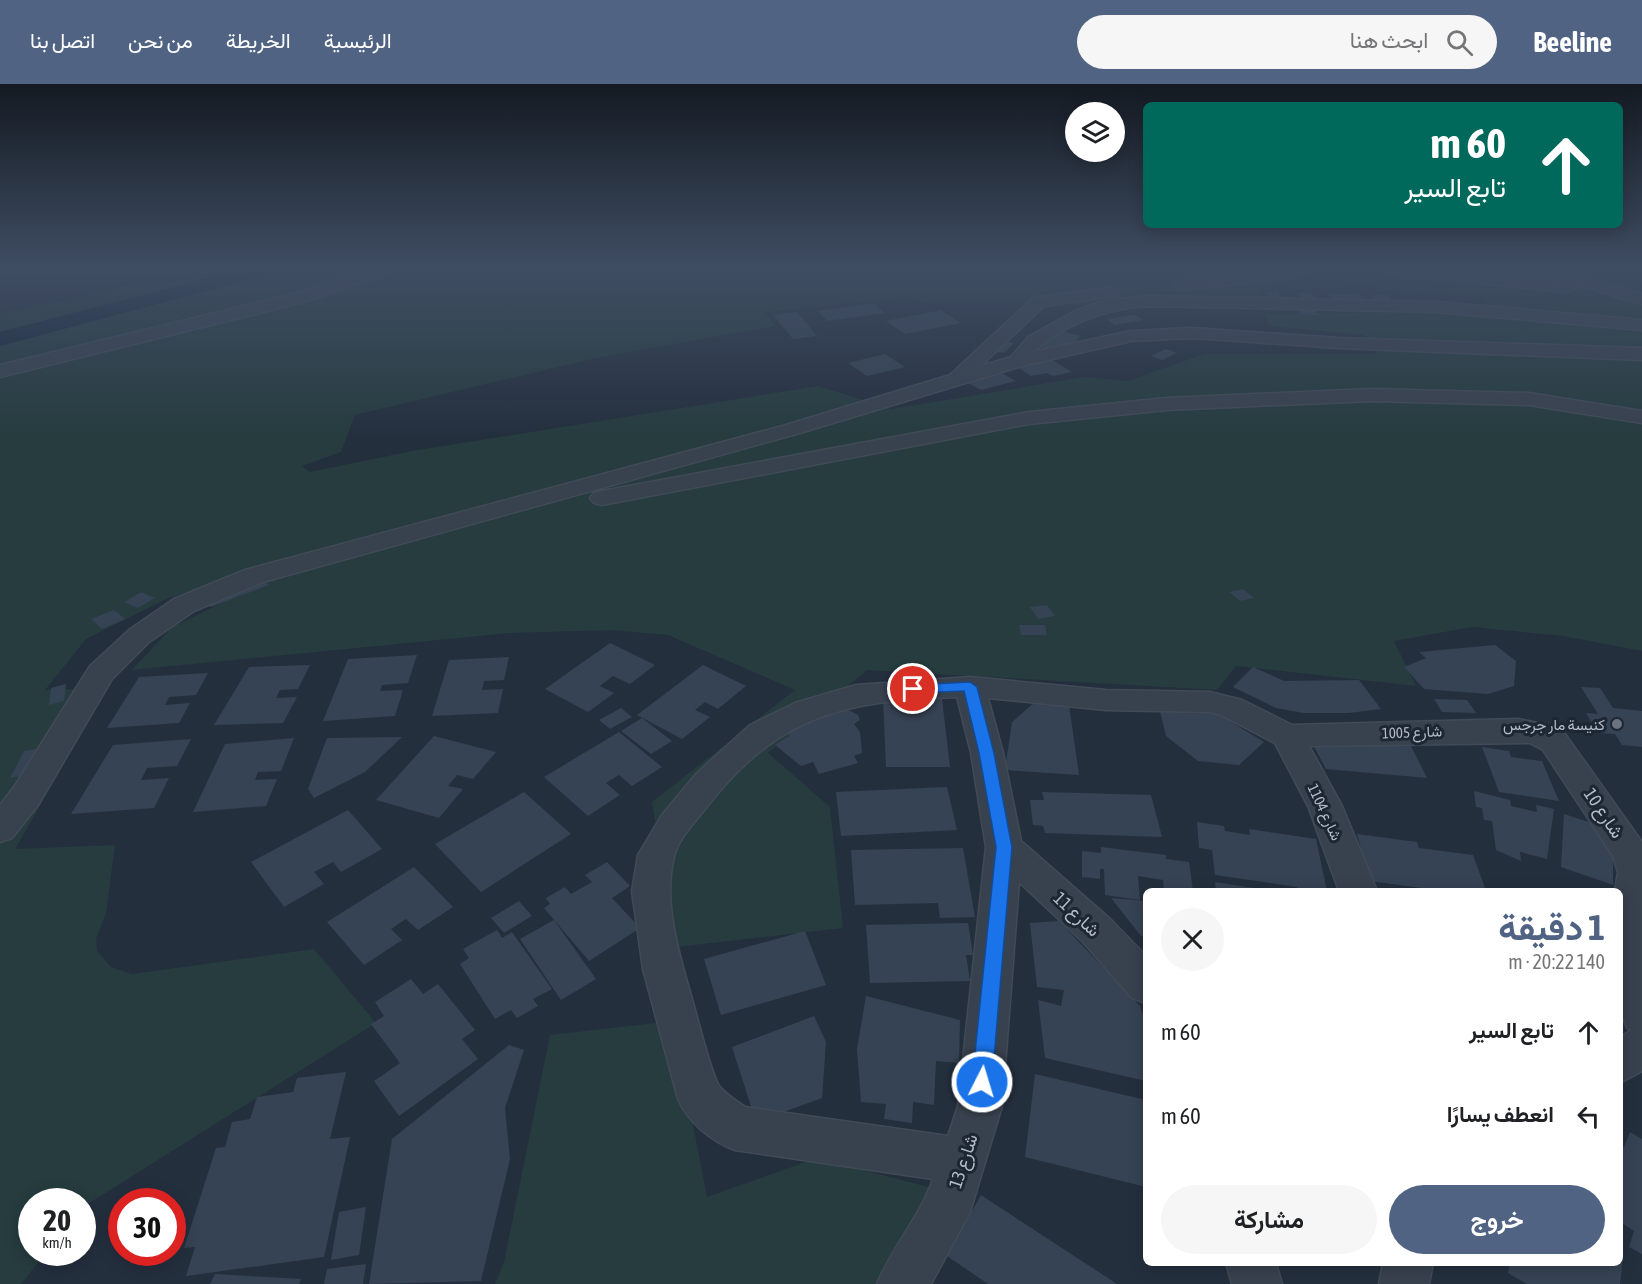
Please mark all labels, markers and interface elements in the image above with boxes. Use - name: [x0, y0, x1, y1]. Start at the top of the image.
- search box: [1077, 15, 1497, 69]
- icon: search: [1443, 26, 1476, 59]
- text: Beeline: [1533, 26, 1612, 58]
- text: ابحث هنا: [1350, 27, 1428, 53]
- text: اتصل بنا: [30, 28, 95, 52]
- text: من نحن: [128, 28, 193, 52]
- text: الخريطة: [226, 28, 291, 52]
- text: الرئيسية: [324, 28, 392, 52]
- map controls: [1065, 102, 1125, 162]
- button: layers: [1065, 102, 1125, 162]
- text: 60 m: [1431, 119, 1506, 167]
- icon: ahead: [1527, 126, 1605, 204]
- text: تابع السير: [1404, 172, 1506, 203]
- pin: [887, 663, 938, 714]
- icon: arrive: [896, 672, 929, 705]
- place label: كنيسة مار جرجس: [1503, 716, 1605, 735]
- marker: كنيسة مار جرجس: [1610, 717, 1624, 731]
- street label: شارع 1005: [1382, 722, 1443, 745]
- street label: شارع 1104: [1302, 781, 1346, 844]
- street label: شارع 10: [1578, 784, 1628, 843]
- street label: شارع 11: [1048, 887, 1104, 942]
- text: 1 دقيقة: [1498, 906, 1605, 948]
- button: close: [1161, 908, 1224, 971]
- text: 140 m · 20:22: [1508, 950, 1605, 973]
- icon: ahead: [1572, 1016, 1605, 1049]
- text: تابع السير: [1469, 1017, 1554, 1043]
- text: 60 m: [1161, 1019, 1201, 1045]
- position arrow: [950, 1050, 1014, 1114]
- icon: left: [1572, 1100, 1605, 1133]
- text: انعطف يسارًا: [1447, 1101, 1554, 1127]
- text: 60 m: [1161, 1103, 1201, 1129]
- street label: شارع 13: [944, 1131, 983, 1191]
- button: مشاركة: [1161, 1185, 1377, 1254]
- button: خروج: [1389, 1185, 1605, 1254]
- speed limit sign: 30: [108, 1188, 186, 1266]
- text: 20: [43, 1203, 71, 1237]
- text: km/h: [42, 1234, 72, 1251]

